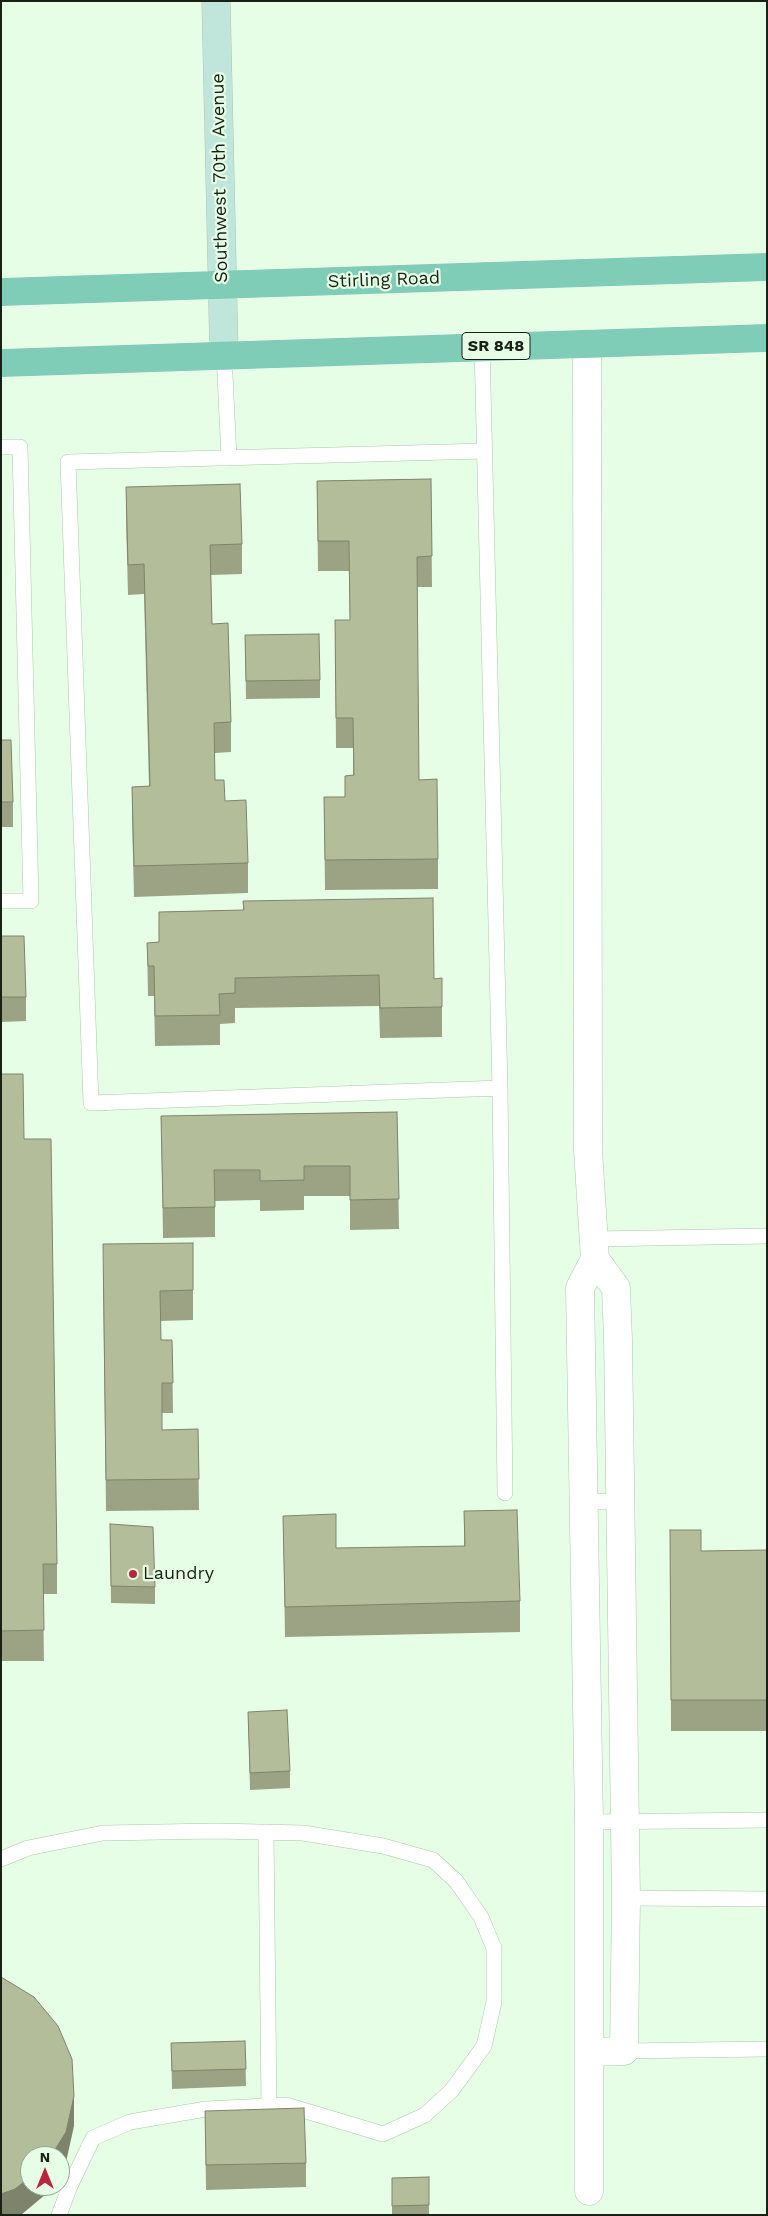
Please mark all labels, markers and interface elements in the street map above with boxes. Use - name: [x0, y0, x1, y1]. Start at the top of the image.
- street label: Southwest 70th Avenue: [207, 73, 233, 283]
- street label: Stirling Road: [328, 267, 440, 293]
- road number: SR 848: [462, 332, 530, 360]
- place label: Laundry: [143, 1563, 214, 1585]
- marker: Laundry: [127, 1568, 139, 1580]
- north arrow: [20, 2146, 70, 2196]
- text: N: [40, 2149, 50, 2165]

